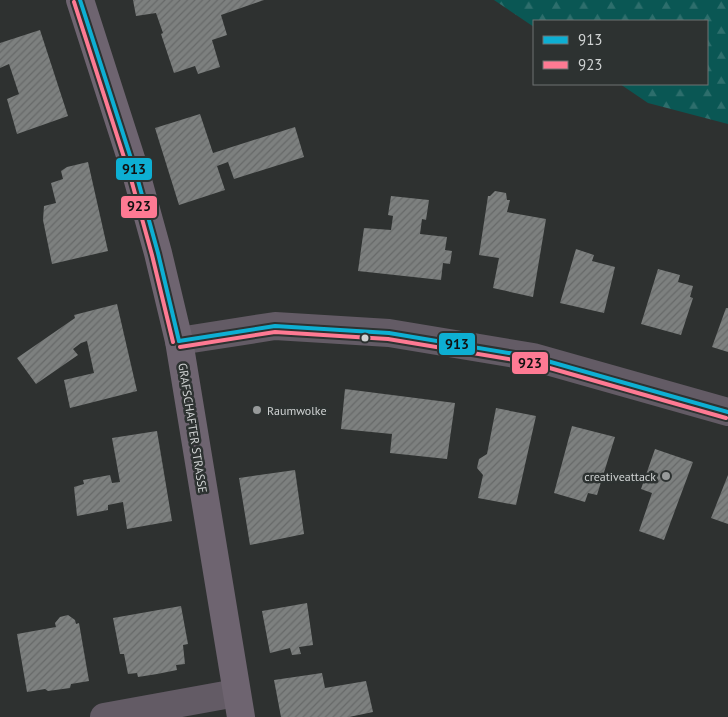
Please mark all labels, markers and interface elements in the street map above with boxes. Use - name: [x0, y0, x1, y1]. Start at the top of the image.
- legend: [533, 20, 708, 85]
- text: 913: [578, 30, 603, 49]
- text: 923: [578, 55, 603, 74]
- line badge: 913: [115, 157, 153, 181]
- text: 913: [122, 160, 146, 178]
- line badge: 923: [120, 195, 158, 219]
- text: 923: [127, 197, 151, 215]
- line badge: 913: [438, 332, 476, 356]
- unlabelled marker: [360, 333, 370, 343]
- text: 913: [445, 335, 469, 353]
- line badge: 923: [511, 351, 549, 375]
- text: 923: [518, 354, 542, 372]
- street label: GRAFSCHAFTER STRASSE: [175, 362, 211, 494]
- place label: Raumwolke: [267, 403, 327, 418]
- marker: Raumwolke: [251, 404, 263, 416]
- place label: creativeattack: [584, 469, 656, 484]
- marker: creativeattack: [660, 470, 672, 482]

